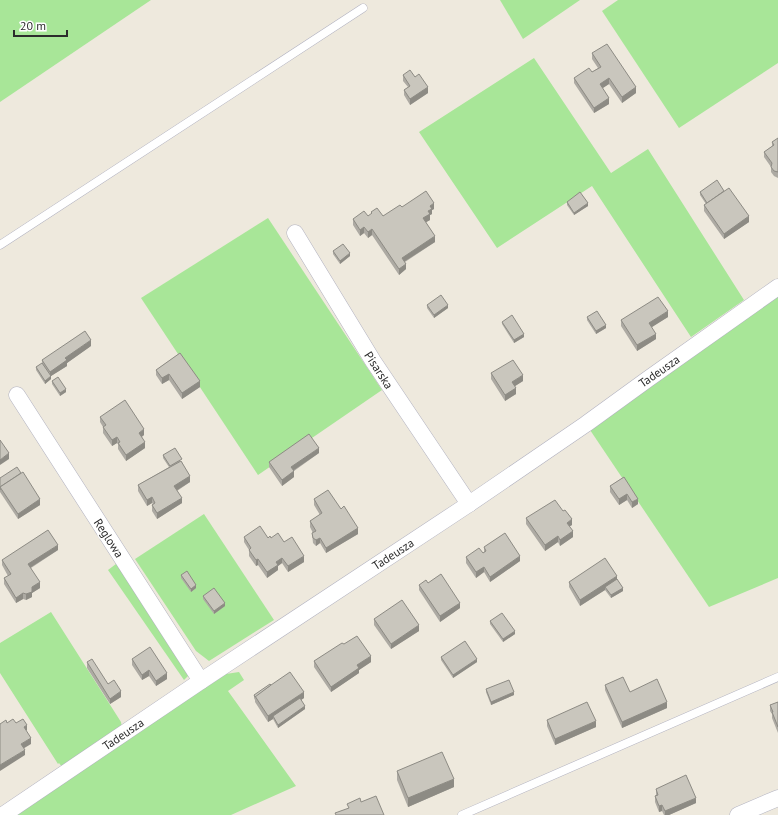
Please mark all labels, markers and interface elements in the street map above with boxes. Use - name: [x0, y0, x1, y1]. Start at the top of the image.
- scale bar: [14, 12, 67, 38]
- text: 20 m: [20, 18, 46, 33]
- street label: Pisarska: [361, 348, 397, 392]
- street label: Tadeusza: [636, 351, 682, 391]
- street label: Reglowa: [91, 516, 127, 560]
- street label: Tadeusza: [369, 535, 417, 573]
- street label: Tadeusza: [99, 715, 147, 753]

